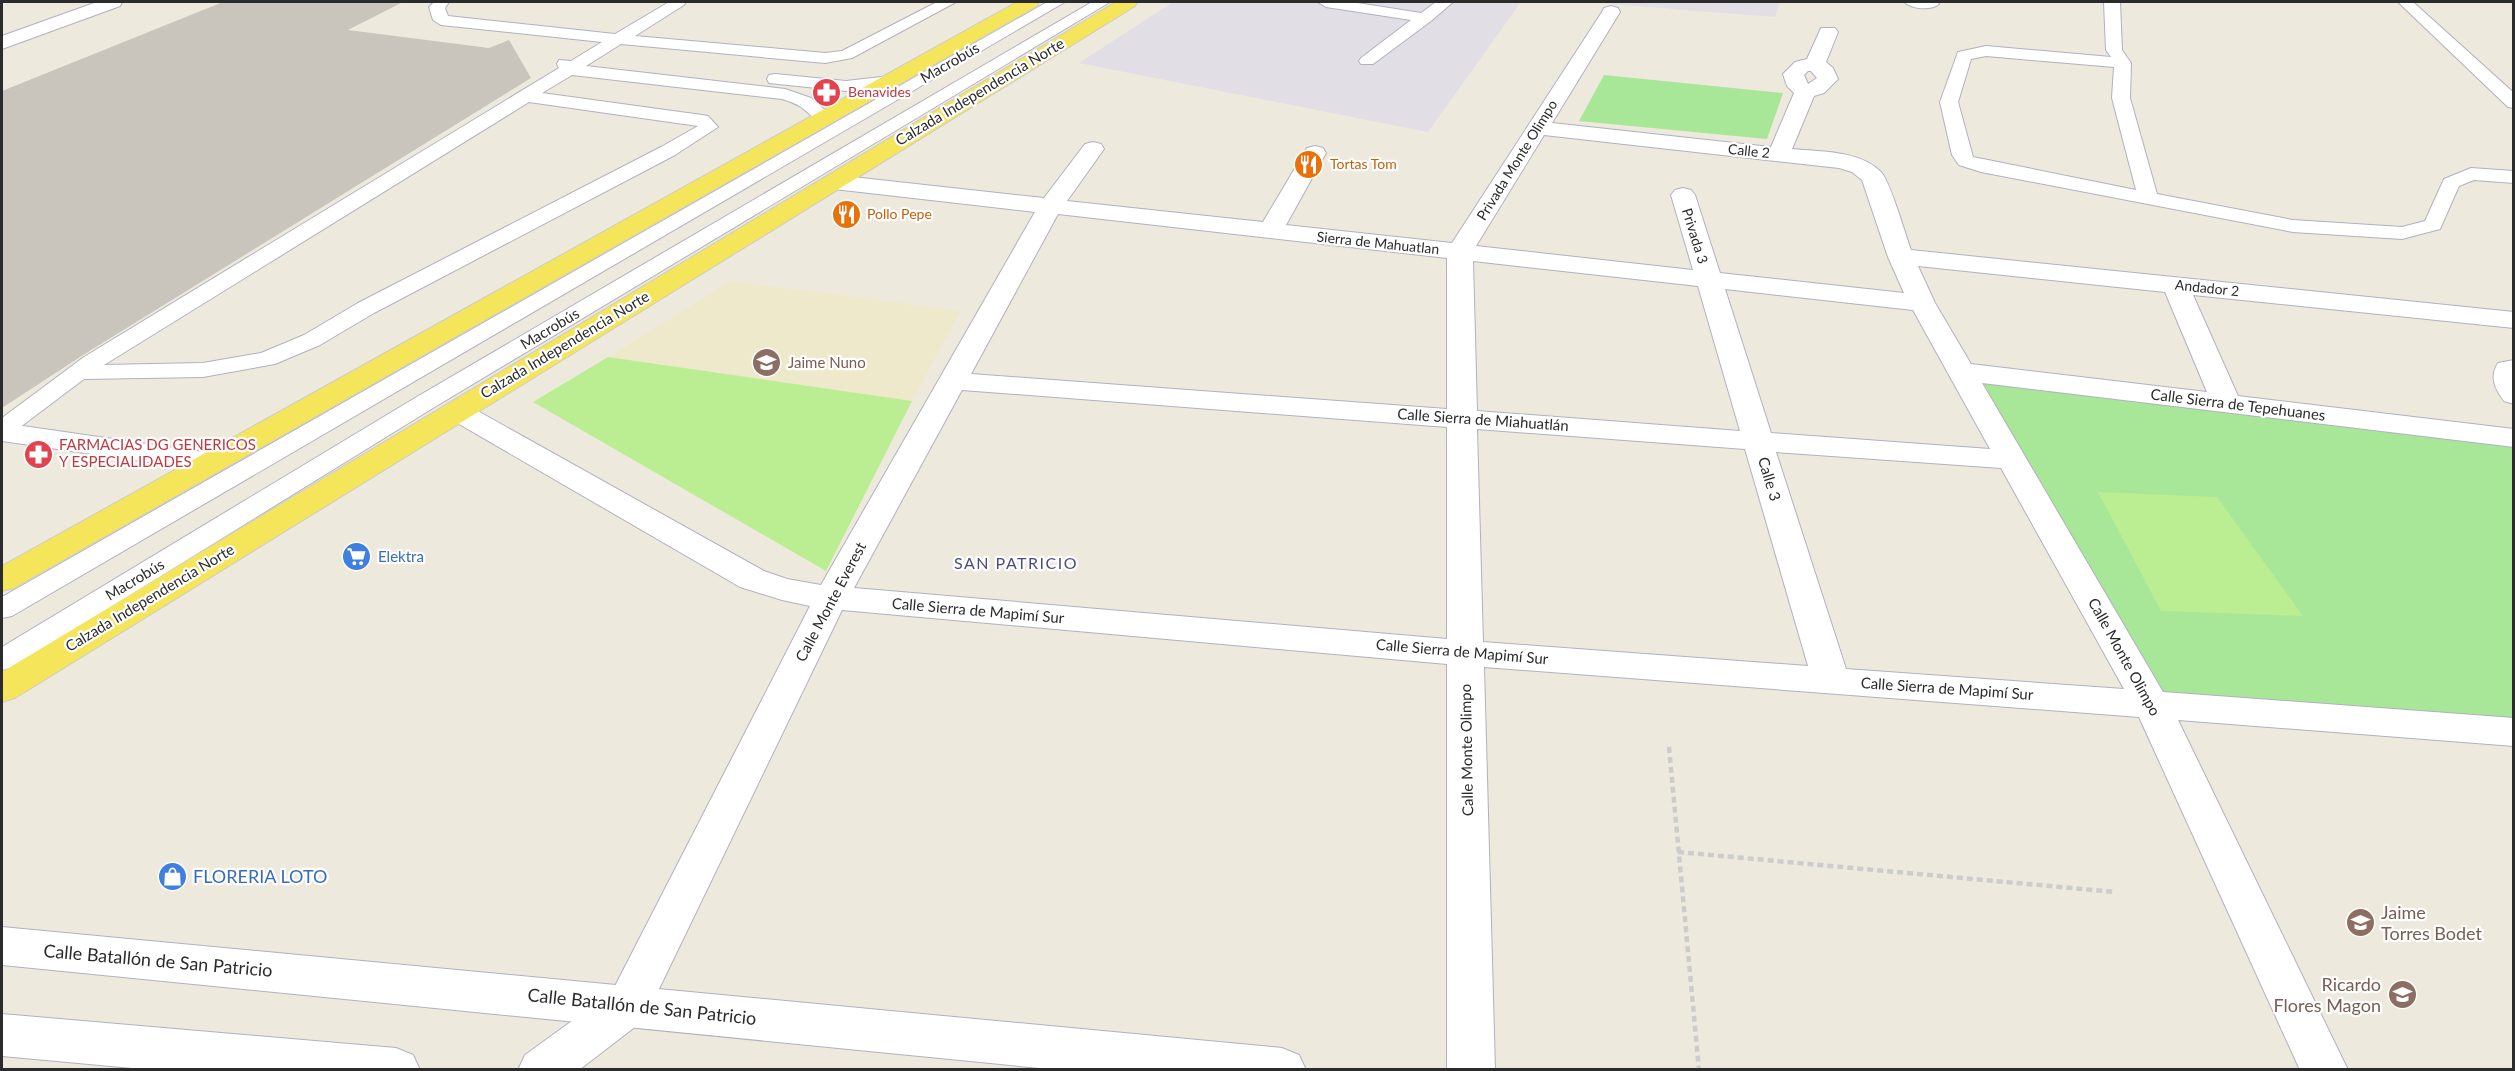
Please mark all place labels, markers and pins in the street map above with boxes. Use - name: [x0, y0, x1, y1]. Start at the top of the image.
- pharmacy icon: Benavides: [811, 76, 843, 108]
- place label: Benavides: [848, 83, 911, 100]
- restaurant icon: Tortas Tom: [1293, 148, 1325, 180]
- place label: Tortas Tom: [1330, 155, 1397, 172]
- restaurant icon: Pollo Pepe: [830, 198, 862, 230]
- place label: Pollo Pepe: [867, 205, 932, 222]
- school or university icon: Jaime Nuno: [751, 347, 783, 379]
- place label: Jaime Nuno: [788, 353, 866, 371]
- place label: FARMACIAS DG GENERICOS Y ESPECIALIDADES: [59, 435, 256, 470]
- pharmacy icon: FARMACIAS DG GENERICOS Y ESPECIALIDADES: [22, 438, 54, 470]
- supermarket icon: Elektra: [341, 541, 373, 573]
- place label: Elektra: [378, 547, 424, 565]
- shop icon: FLORERIA LOTO: [156, 861, 188, 893]
- place label: FLORERIA LOTO: [193, 865, 327, 887]
- place label: Jaime Torres Bodet: [2381, 901, 2483, 944]
- school or university icon: Jaime Torres Bodet: [2344, 907, 2376, 939]
- place label: Ricardo Flores Magon: [2274, 973, 2381, 1016]
- school or university icon: Ricardo Flores Magon: [2386, 979, 2418, 1011]

